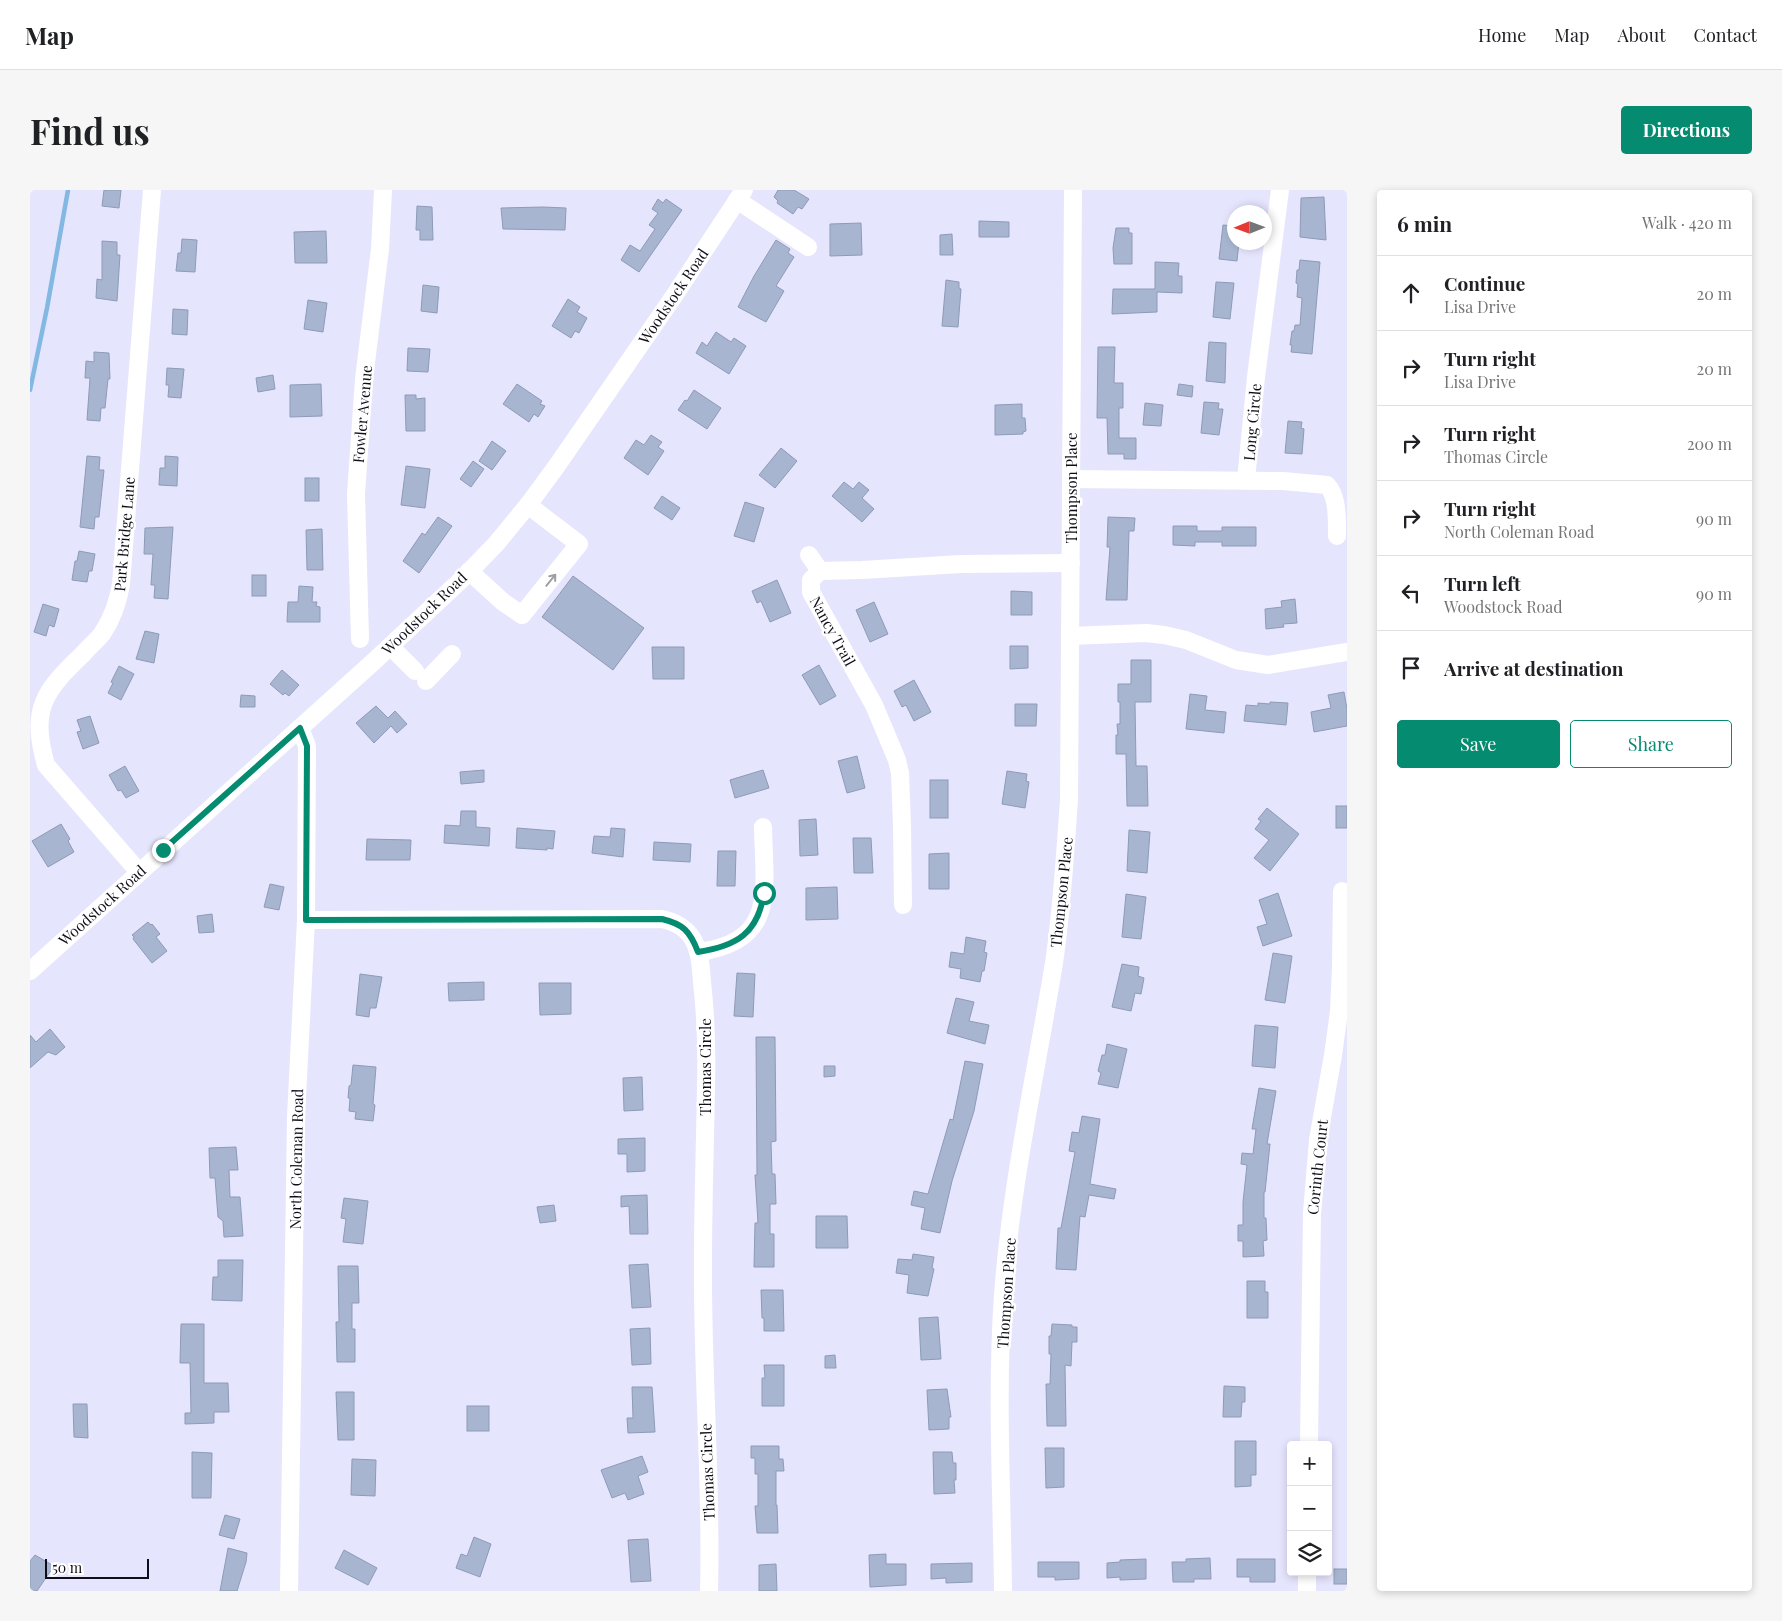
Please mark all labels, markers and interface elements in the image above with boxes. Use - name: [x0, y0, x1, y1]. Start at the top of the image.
- text: Map: [25, 19, 74, 51]
- text: Home: [1478, 23, 1526, 47]
- text: Map: [1554, 23, 1589, 47]
- text: About: [1617, 23, 1666, 47]
- text: Contact: [1694, 23, 1757, 47]
- button: Directions: [1621, 106, 1752, 154]
- text: Find us: [30, 107, 150, 154]
- north arrow: [1227, 205, 1272, 250]
- text: 6 min: [1397, 209, 1452, 237]
- text: Walk · 420 m: [1642, 212, 1732, 233]
- street label: Woodstock Road: [633, 244, 713, 348]
- text: Continue: [1444, 270, 1525, 296]
- icon: ahead: [1397, 279, 1425, 307]
- text: 20 m: [1697, 283, 1732, 304]
- text: Lisa Drive: [1444, 296, 1516, 317]
- text: Turn right: [1444, 345, 1536, 371]
- icon: right: [1397, 354, 1425, 382]
- text: 20 m: [1697, 358, 1732, 379]
- street label: Fowler Avenue: [348, 364, 376, 464]
- text: Lisa Drive: [1444, 371, 1516, 392]
- street label: Long Circle: [1239, 382, 1265, 462]
- text: Turn right: [1444, 420, 1536, 446]
- icon: right: [1397, 429, 1425, 457]
- street label: Thompson Place: [1061, 432, 1081, 544]
- text: 200 m: [1687, 433, 1732, 454]
- text: Thomas Circle: [1444, 446, 1548, 467]
- street label: Park Bridge Lane: [109, 476, 139, 592]
- text: Turn right: [1444, 495, 1536, 521]
- icon: right: [1397, 504, 1425, 532]
- text: 90 m: [1696, 508, 1732, 529]
- text: North Coleman Road: [1444, 521, 1594, 542]
- street label: Woodstock Road: [376, 567, 471, 659]
- text: Turn left: [1444, 570, 1521, 596]
- one-way arrow: [545, 573, 556, 586]
- icon: left: [1397, 579, 1425, 607]
- text: 90 m: [1696, 583, 1732, 604]
- street label: Nancy Trail: [806, 593, 860, 669]
- text: Woodstock Road: [1444, 596, 1563, 617]
- icon: arrive: [1397, 654, 1425, 682]
- text: Arrive at destination: [1444, 655, 1624, 681]
- button: Save: [1397, 720, 1560, 768]
- button: Share: [1570, 720, 1732, 768]
- street label: Thompson Place: [1045, 836, 1077, 948]
- route end: [152, 839, 175, 862]
- street label: Woodstock Road: [53, 860, 150, 950]
- route start: [753, 882, 776, 905]
- street label: Thomas Circle: [695, 1018, 715, 1116]
- street label: North Coleman Road: [285, 1088, 307, 1230]
- street label: Corinth Court: [1302, 1118, 1332, 1216]
- street label: Thompson Place: [992, 1237, 1020, 1349]
- street label: Thomas Circle: [695, 1423, 719, 1521]
- map controls: [1287, 1441, 1332, 1576]
- button: +: [1287, 1441, 1332, 1486]
- button: −: [1287, 1486, 1332, 1531]
- button: layers: [1287, 1531, 1332, 1576]
- scale bar: [45, 1556, 149, 1579]
- text: 50 m: [52, 1558, 82, 1577]

